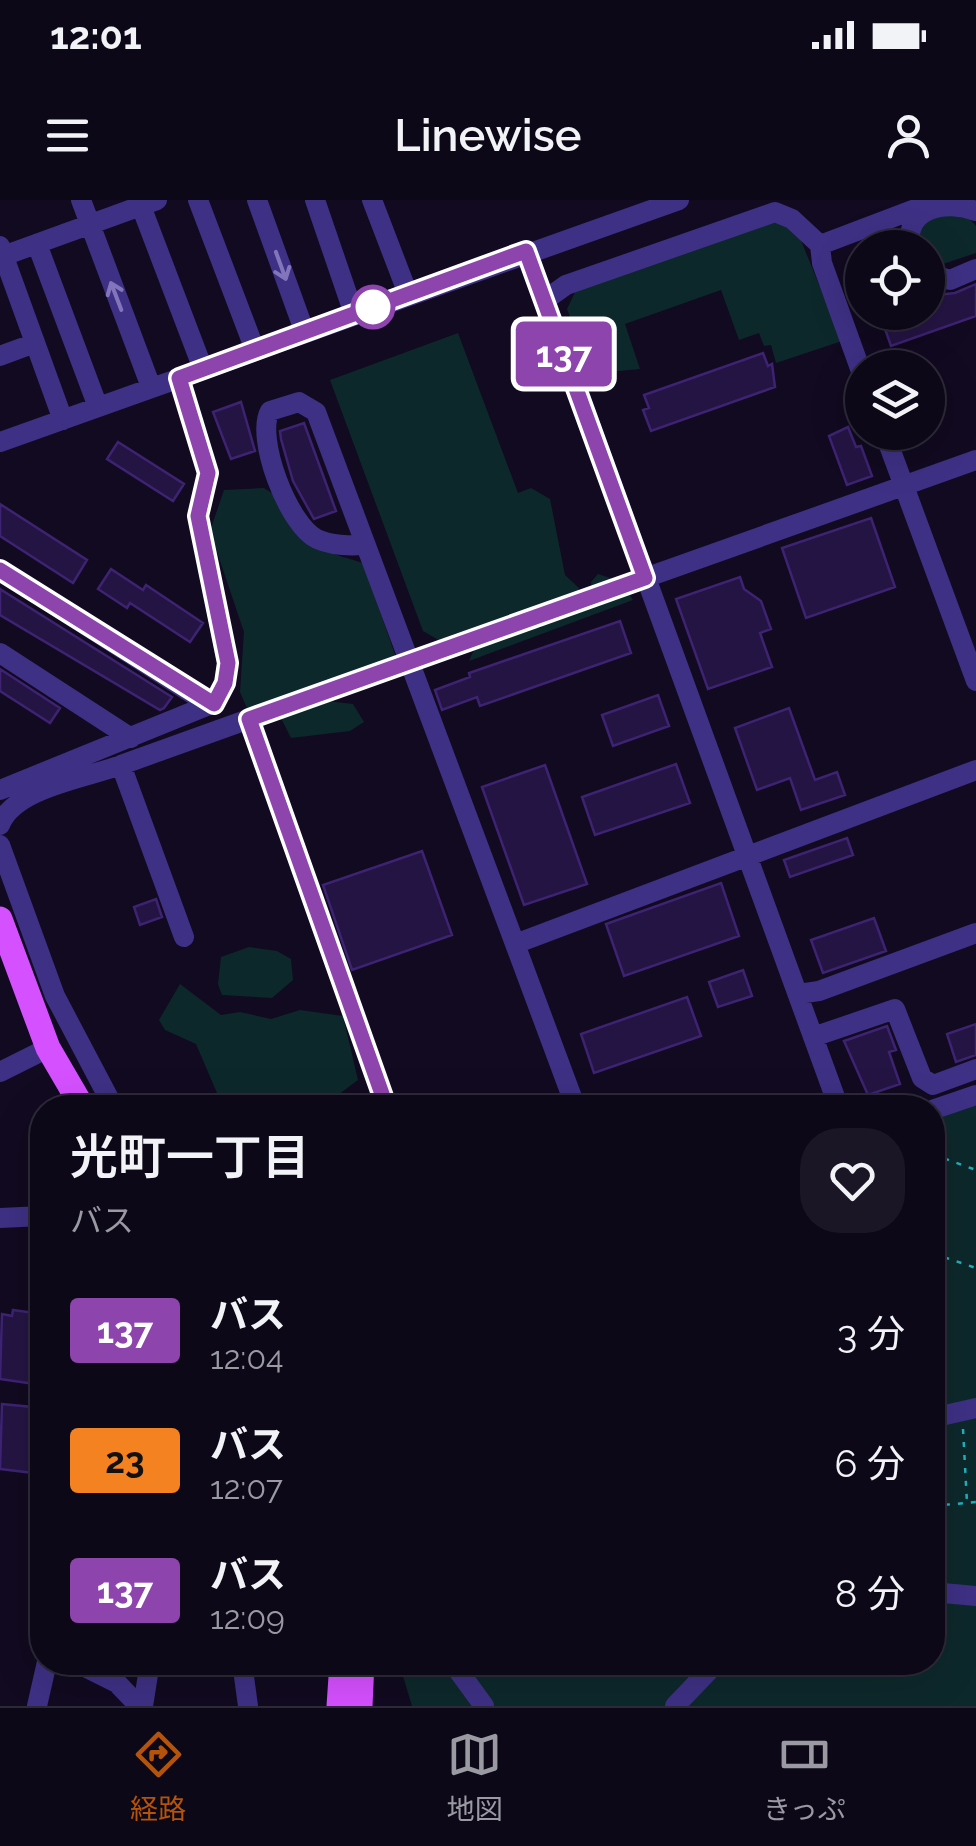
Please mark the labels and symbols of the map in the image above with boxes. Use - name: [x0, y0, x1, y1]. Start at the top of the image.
- one-way arrow: [273, 250, 291, 281]
- one-way arrow: [106, 282, 124, 312]
- unlabelled marker: [352, 286, 394, 328]
- line badge: 137: [506, 322, 622, 386]

